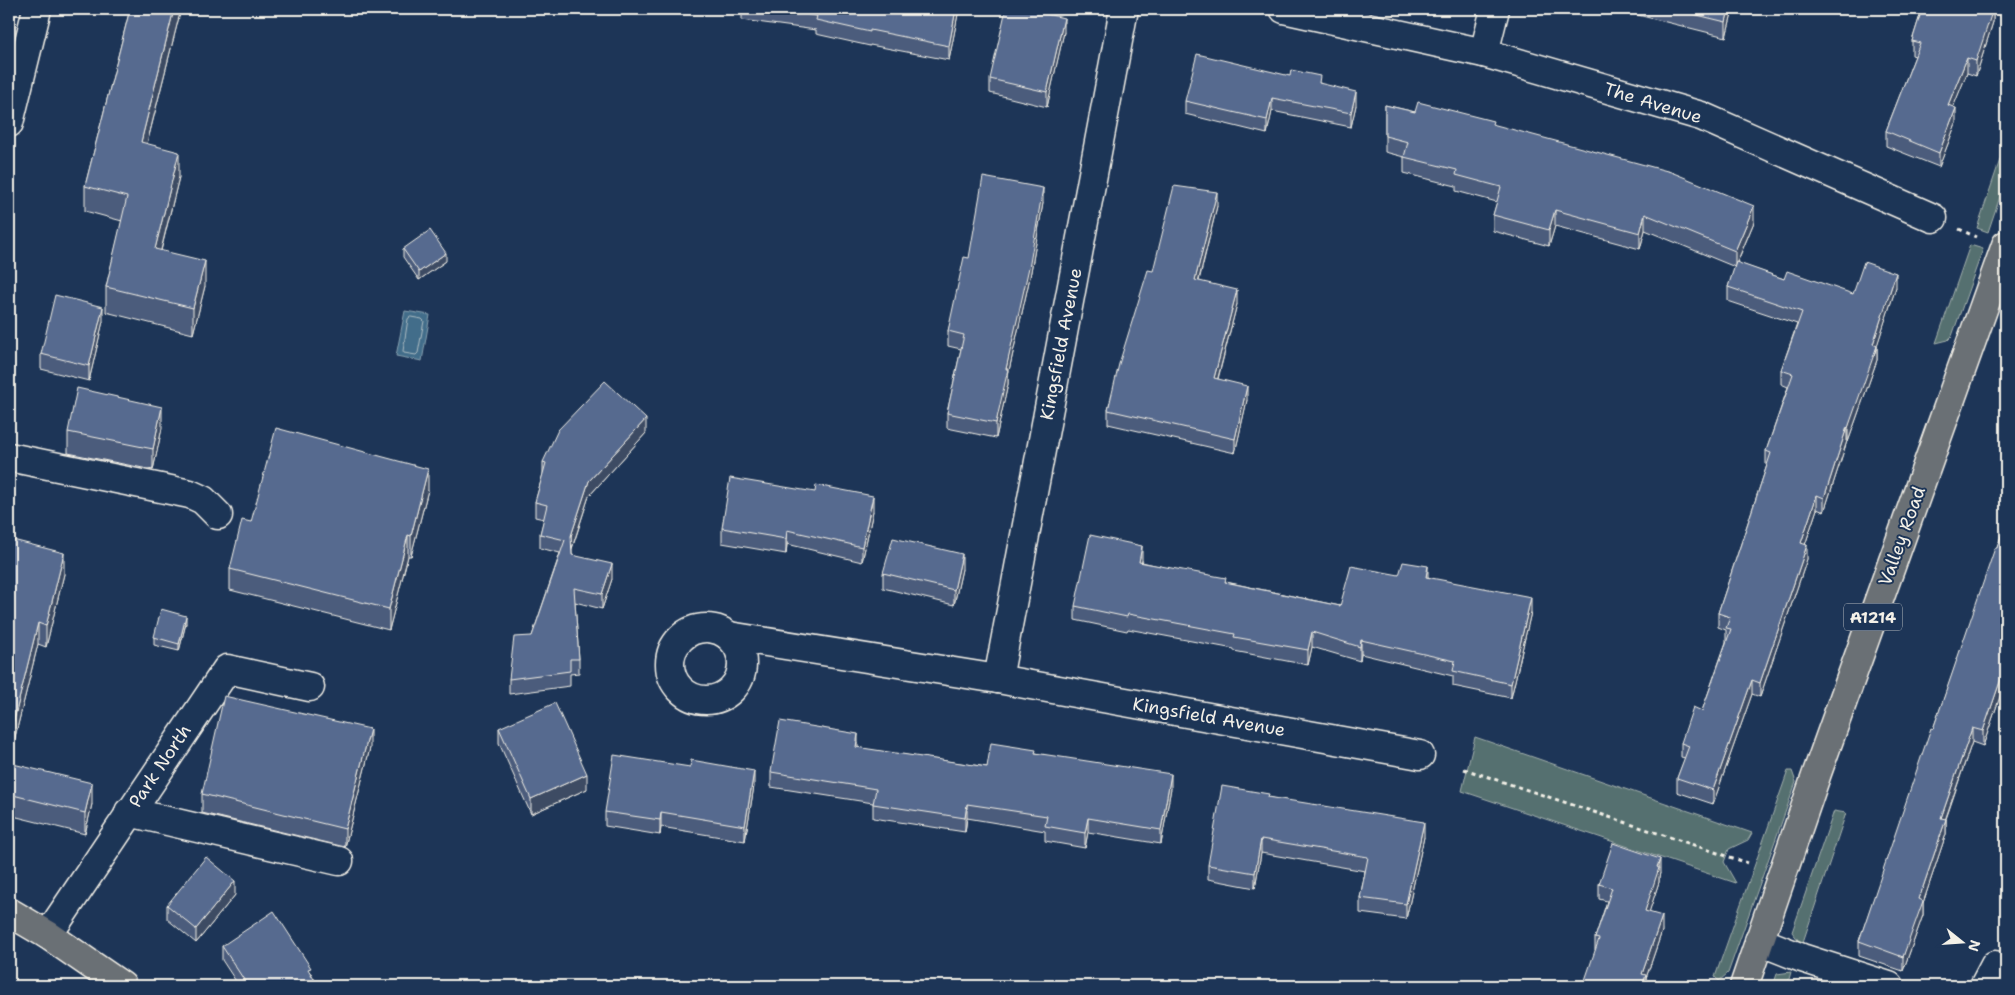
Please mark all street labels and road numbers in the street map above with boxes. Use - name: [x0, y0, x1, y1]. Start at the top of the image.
- street label: The Avenue: [1601, 77, 1705, 129]
- street label: Kingsfield Avenue: [1034, 266, 1088, 422]
- street label: Valley Road: [1873, 483, 1931, 589]
- road number: A1214: [1844, 604, 1902, 630]
- street label: Kingsfield Avenue: [1131, 692, 1287, 742]
- street label: Park North: [123, 720, 197, 812]

